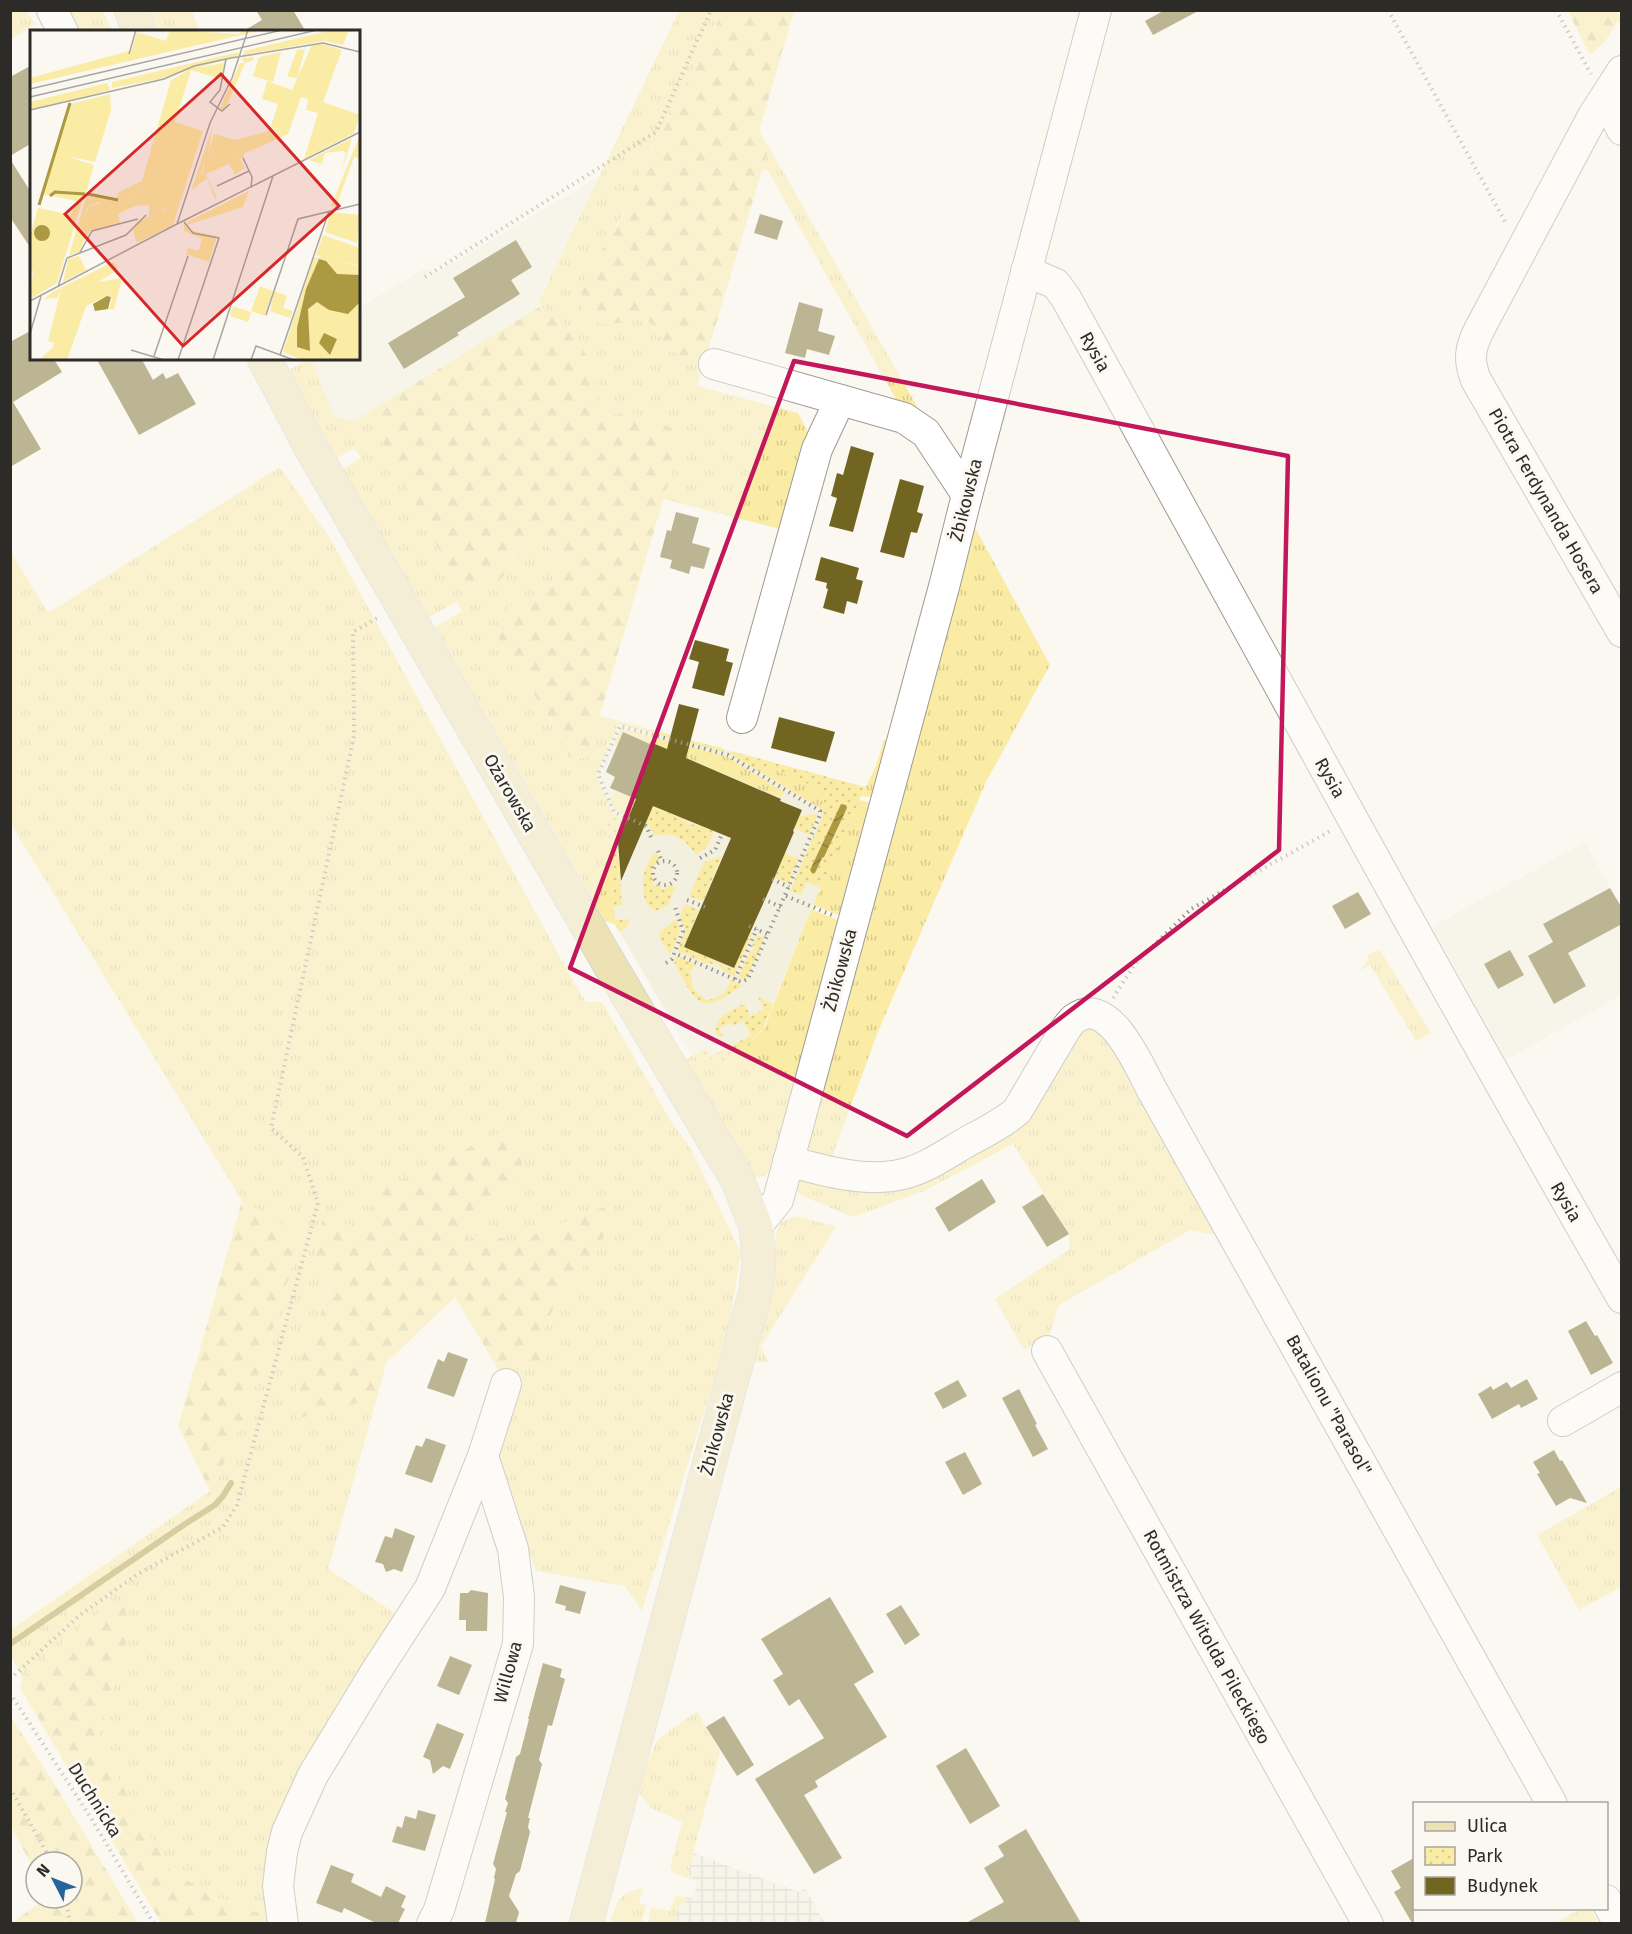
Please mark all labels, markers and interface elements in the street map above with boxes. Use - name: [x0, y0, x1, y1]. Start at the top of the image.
- inset map: [30, 30, 360, 360]
- street label: Rysia: [1075, 328, 1115, 376]
- street label: Piotra Ferdynanda Hosera: [1484, 404, 1608, 598]
- street label: Żbikowska: [945, 456, 987, 544]
- street label: Ożarowska: [479, 750, 541, 836]
- street label: Rysia: [1310, 754, 1350, 802]
- street label: Żbikowska: [818, 926, 862, 1014]
- street label: Rysia: [1546, 1178, 1586, 1226]
- street label: Batalionu "Parasol": [1281, 1331, 1377, 1479]
- street label: Żbikowska: [695, 1390, 739, 1478]
- street label: Rotmistrza Witolda Pileckiego: [1139, 1526, 1275, 1748]
- street label: Willowa: [489, 1639, 527, 1705]
- street label: Duchnicka: [63, 1758, 127, 1842]
- legend: [1413, 1802, 1608, 1910]
- text: Ulica: [1467, 1815, 1507, 1837]
- text: Park: [1467, 1845, 1503, 1867]
- north arrow: [24, 1850, 84, 1910]
- text: N: [33, 1860, 54, 1881]
- text: Budynek: [1467, 1875, 1538, 1897]

